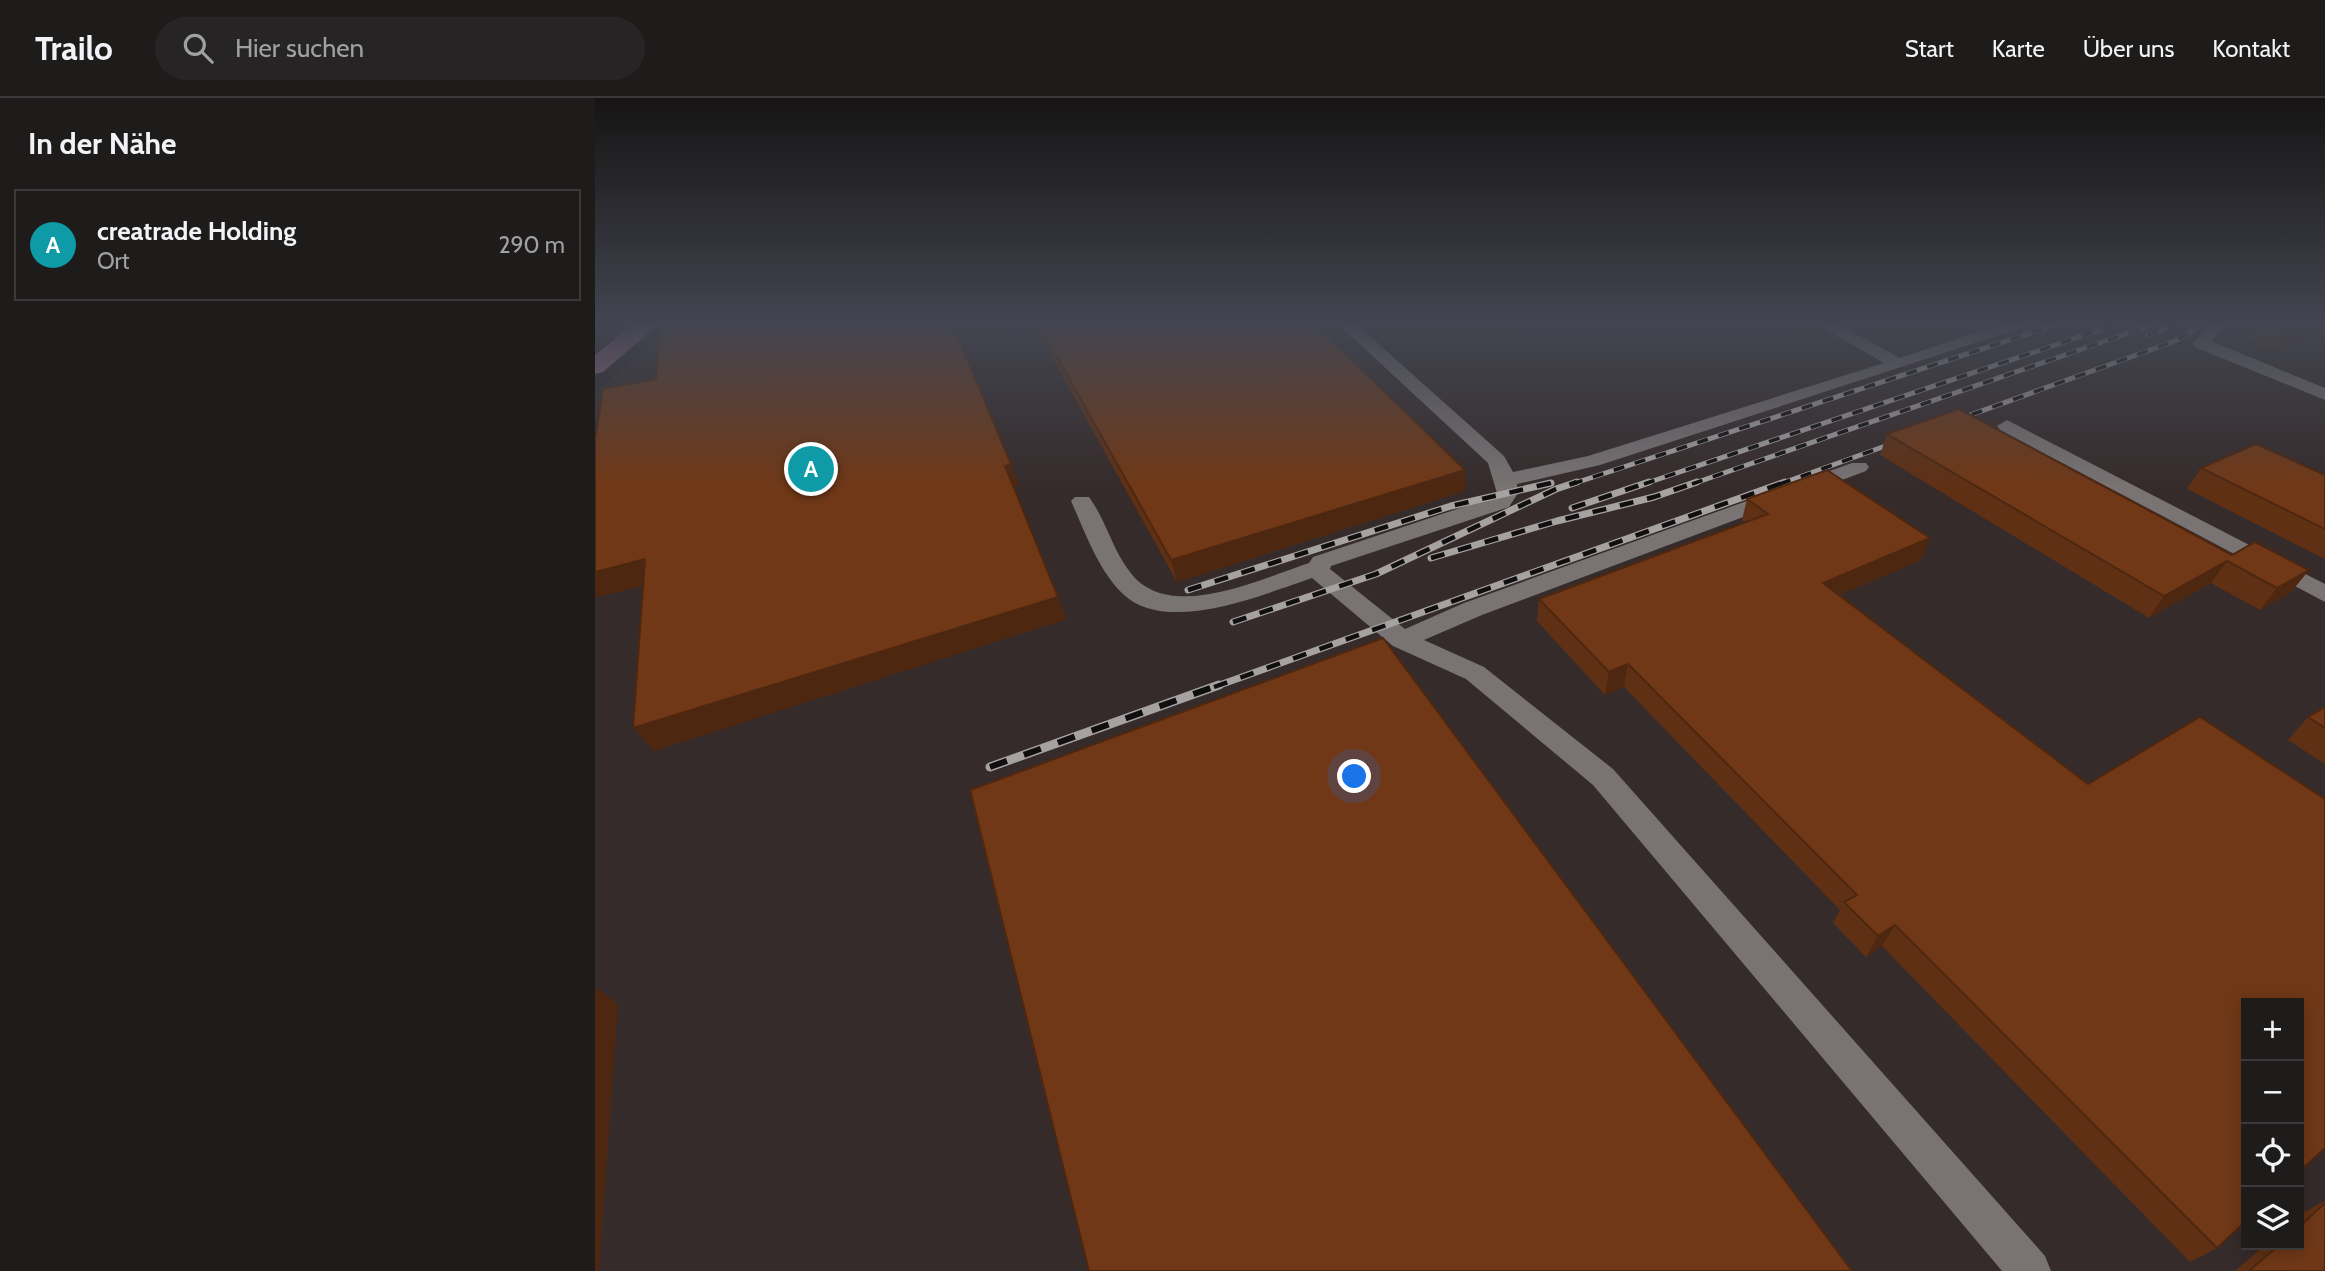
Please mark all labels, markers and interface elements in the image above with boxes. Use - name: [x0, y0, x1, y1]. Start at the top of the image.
- search box: [155, 17, 645, 80]
- text: Trailo: [35, 28, 113, 68]
- icon: search: [179, 29, 217, 67]
- text: Hier suchen: [235, 32, 364, 64]
- text: Start: [1905, 34, 1954, 63]
- text: Karte: [1992, 34, 2045, 63]
- text: Über uns: [2083, 34, 2174, 63]
- text: Kontakt: [2212, 34, 2290, 63]
- text: In der Nähe: [28, 125, 177, 162]
- text: creatrade Holding: [97, 215, 296, 247]
- text: A: [46, 231, 60, 259]
- text: 290 m: [498, 231, 565, 259]
- text: Ort: [97, 247, 130, 275]
- pin: A: [788, 443, 834, 495]
- your location: [1337, 759, 1371, 793]
- map controls: [2241, 998, 2304, 1250]
- button: +: [2241, 998, 2304, 1061]
- button: −: [2241, 1061, 2304, 1124]
- button: locate: [2241, 1124, 2304, 1187]
- button: layers: [2241, 1187, 2304, 1250]

